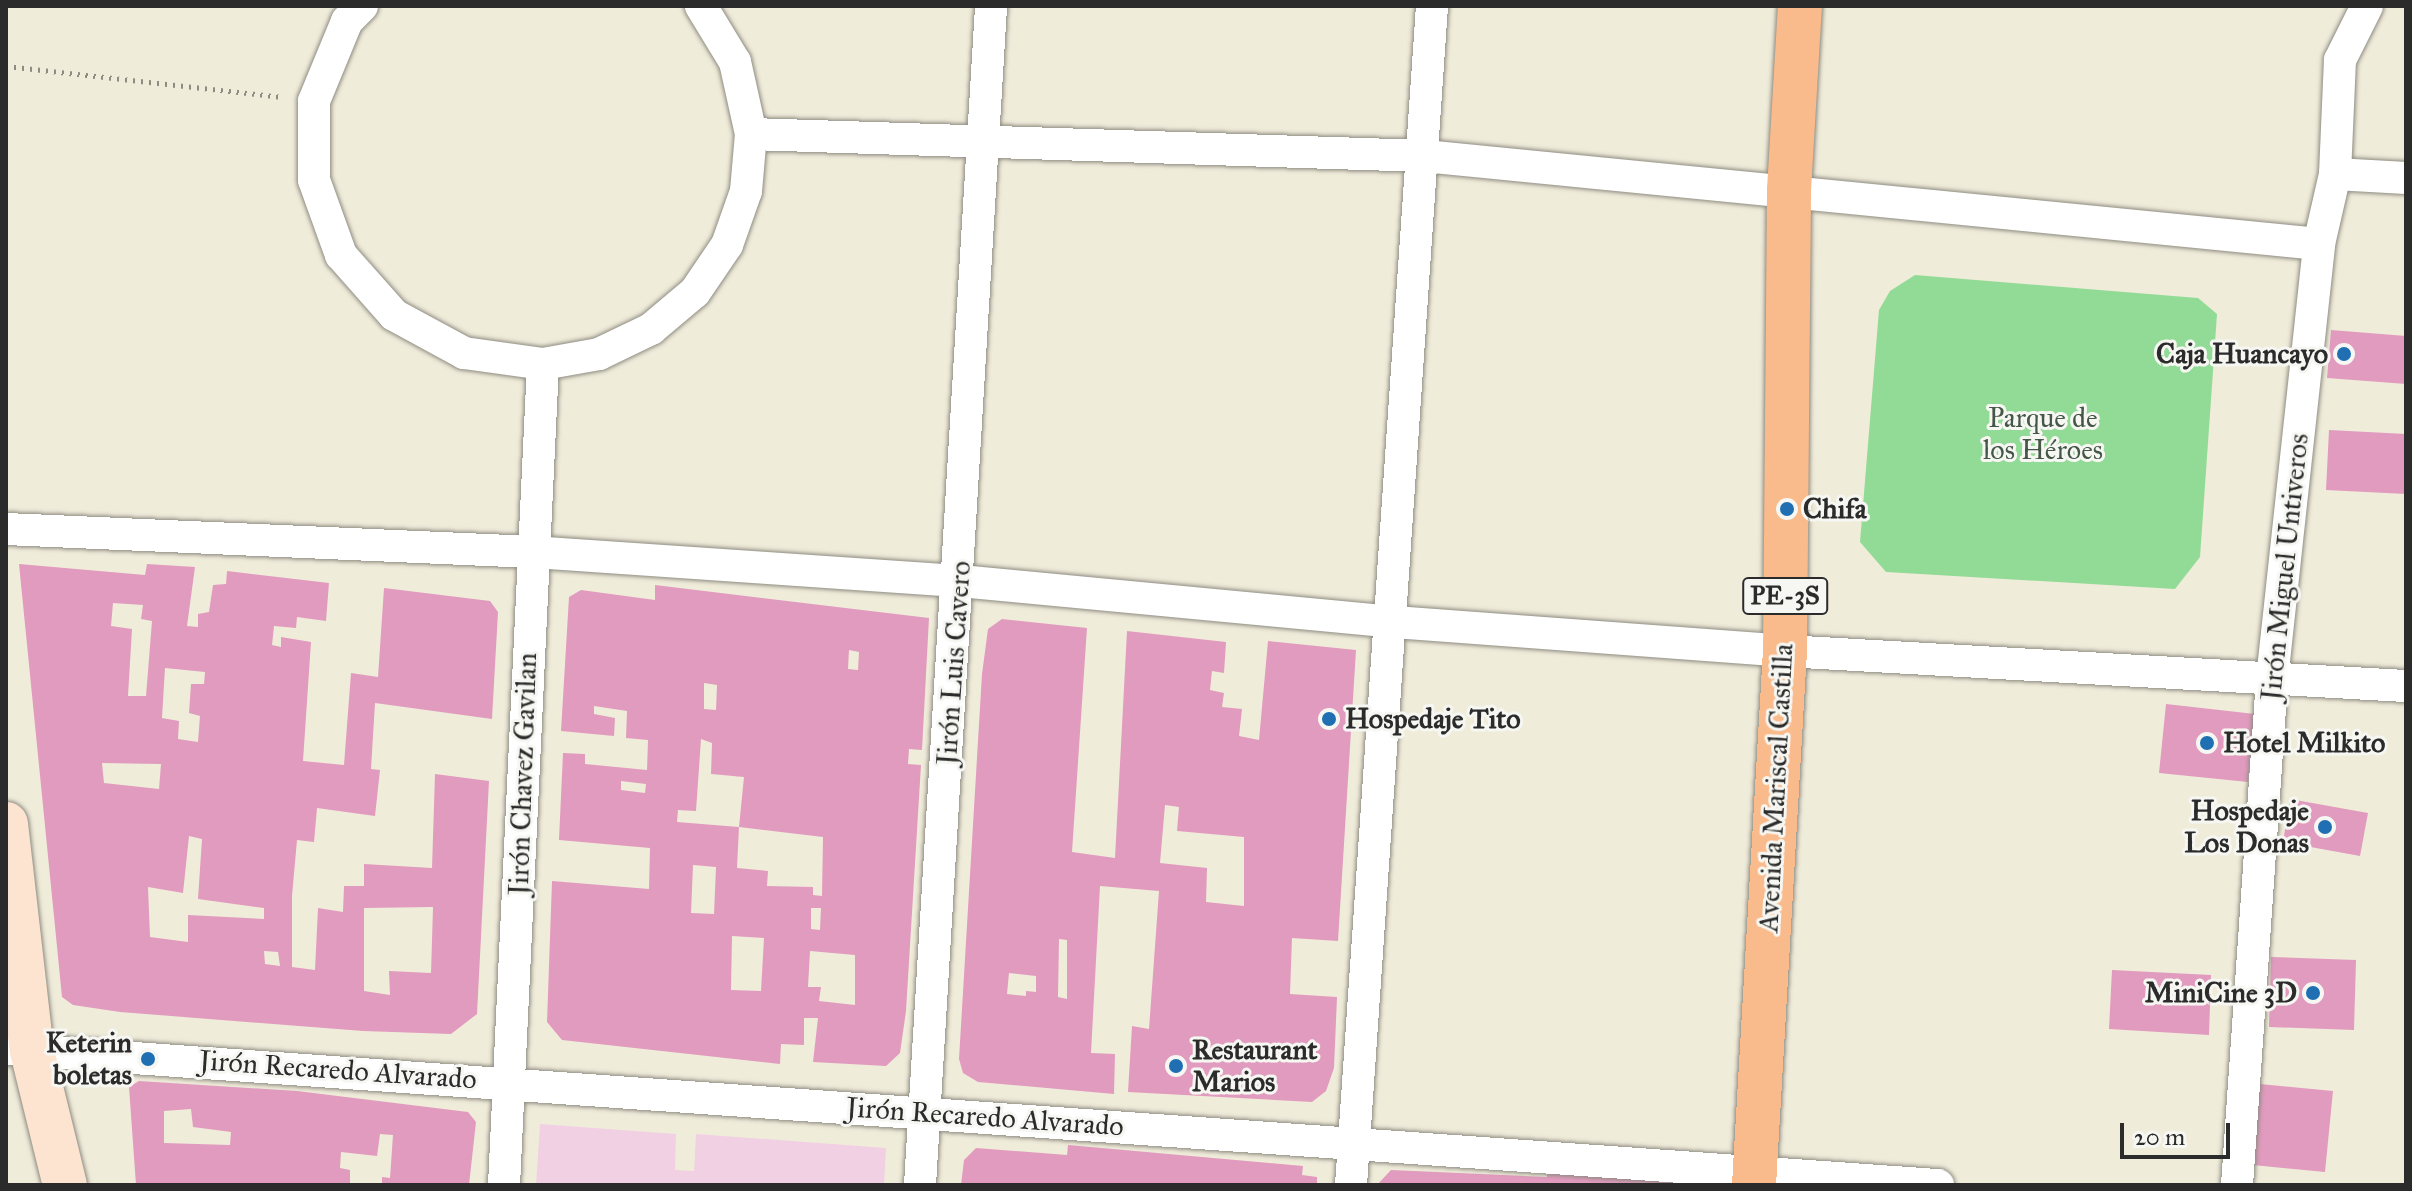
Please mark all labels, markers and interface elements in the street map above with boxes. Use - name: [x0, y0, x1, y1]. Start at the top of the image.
- place label: Caja Huancayo: [2156, 337, 2328, 371]
- marker: Caja Huancayo: [2335, 345, 2353, 363]
- park label: Parque de los Héroes: [1983, 401, 2103, 467]
- street label: Jirón Miguel Untiveros: [2254, 432, 2316, 702]
- place label: Chifa: [1803, 492, 1867, 526]
- marker: Chifa: [1778, 500, 1796, 518]
- street label: Jirón Luis Cavero: [930, 560, 978, 766]
- road number: PE-3S: [1741, 574, 1829, 618]
- street label: Avenida Mariscal Castilla: [1752, 643, 1800, 933]
- street label: Jirón Chavez Gavilan: [502, 652, 544, 896]
- place label: Hospedaje Tito: [1345, 702, 1520, 736]
- marker: Hospedaje Tito: [1320, 710, 1338, 728]
- place label: Hotel Milkito: [2223, 726, 2385, 760]
- marker: Hotel Milkito: [2198, 734, 2216, 752]
- place label: Hospedaje Los Donas: [2184, 794, 2309, 860]
- marker: Hospedaje Los Donas: [2316, 818, 2334, 836]
- place label: MiniCine 3D: [2145, 976, 2297, 1010]
- marker: MiniCine 3D: [2304, 984, 2322, 1002]
- place label: Keterin boletas: [46, 1026, 132, 1092]
- place label: Restaurant Marios: [1192, 1033, 1317, 1099]
- street label: Jirón Recaredo Alvarado: [198, 1044, 478, 1096]
- marker: Keterin boletas: [139, 1050, 157, 1068]
- marker: Restaurant Marios: [1167, 1057, 1185, 1075]
- street label: Jirón Recaredo Alvarado: [845, 1091, 1125, 1143]
- scale bar: [2124, 1107, 2234, 1157]
- text: 20 m: [2134, 1122, 2185, 1152]

